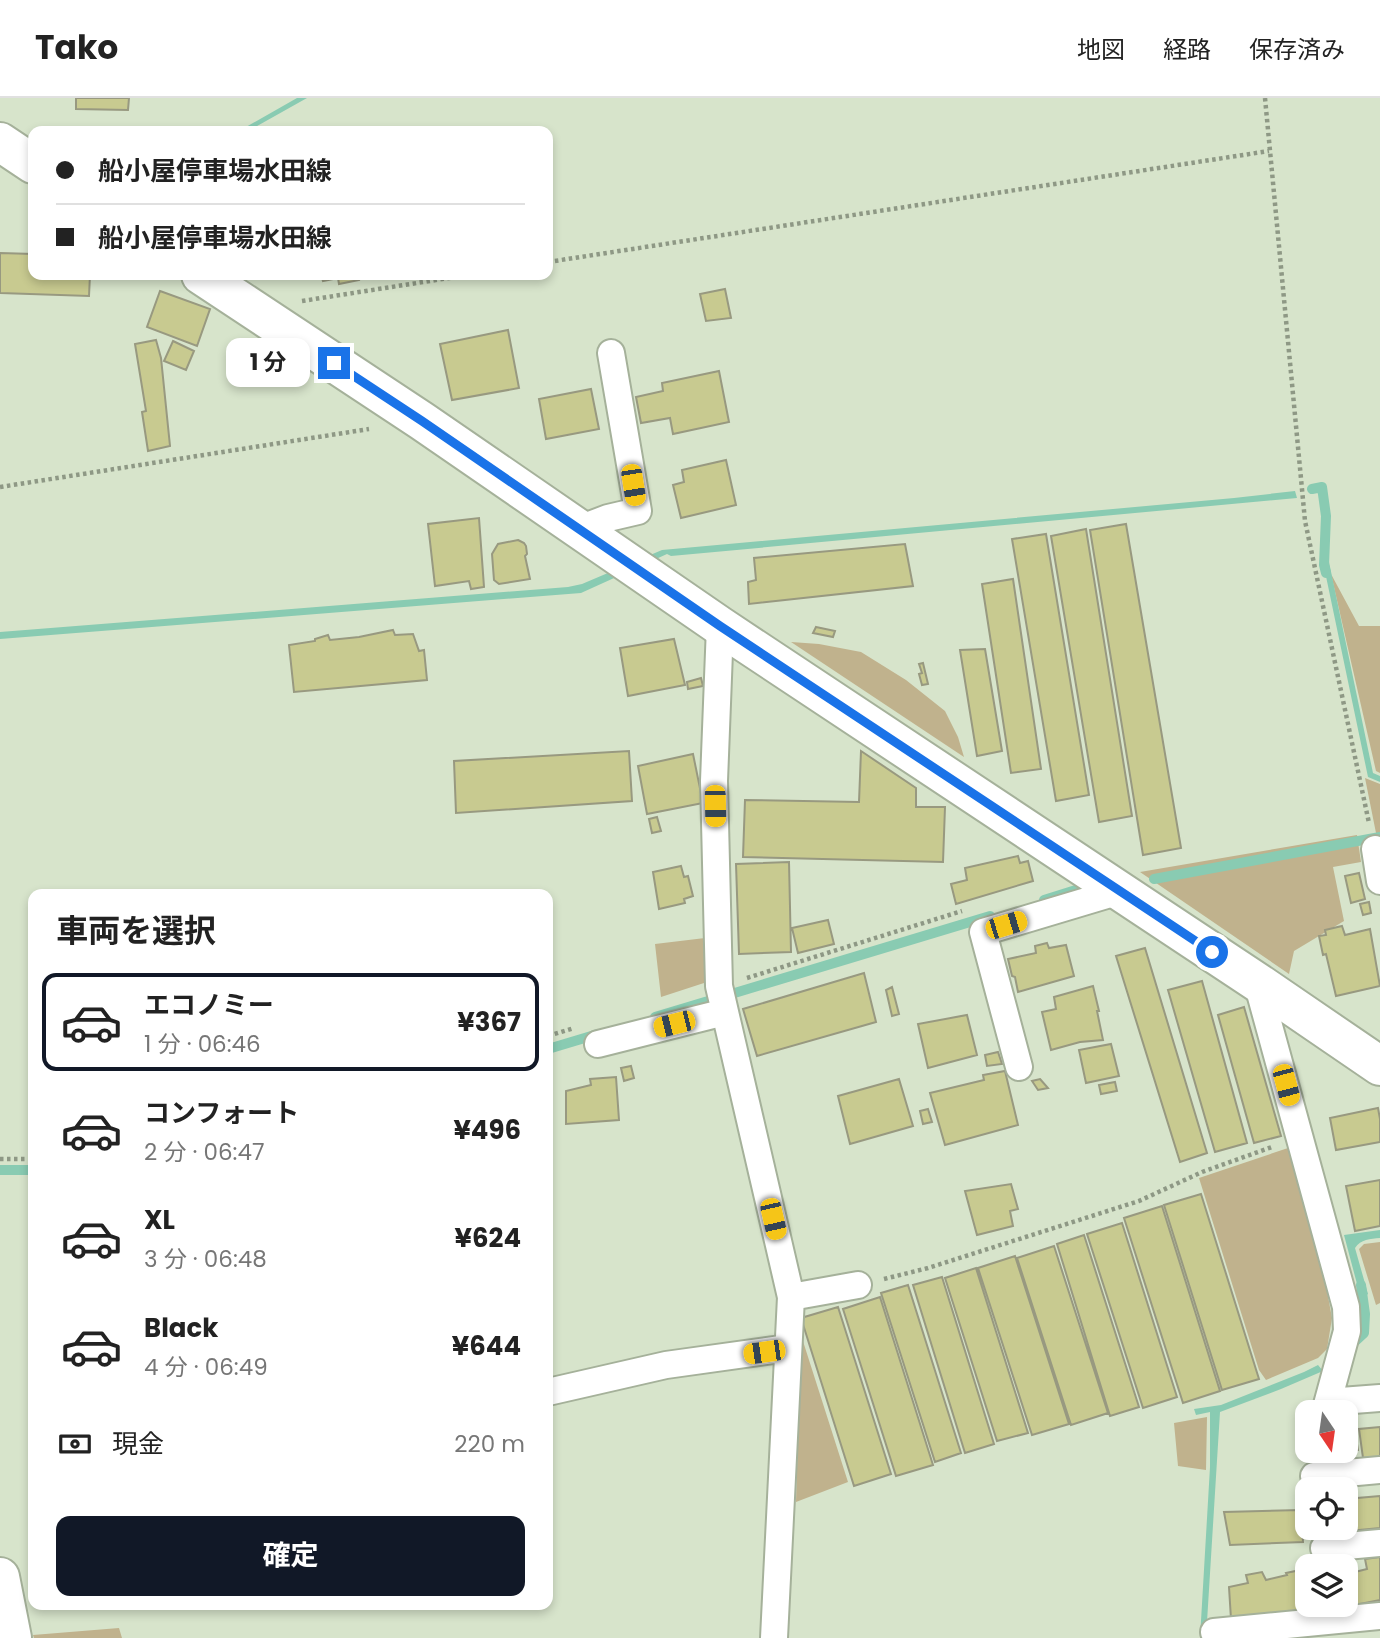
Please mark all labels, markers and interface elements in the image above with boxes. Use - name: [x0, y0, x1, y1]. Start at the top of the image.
- text: Tako: [35, 24, 118, 71]
- text: 地図: [1077, 33, 1125, 66]
- text: 経路: [1163, 33, 1211, 66]
- text: 保存済み: [1249, 33, 1345, 66]
- text: 船小屋停車場水田線: [98, 153, 332, 189]
- text: 船小屋停車場水田線: [98, 220, 332, 256]
- callout: 1 分: [226, 338, 310, 388]
- text: 1 分: [250, 346, 286, 378]
- route end: [318, 347, 350, 379]
- car: [620, 463, 647, 507]
- car: [705, 785, 726, 827]
- text: 車両を選択: [56, 908, 216, 953]
- car: [983, 909, 1030, 941]
- route start: [1196, 936, 1228, 968]
- text: エコノミー: [144, 987, 274, 1023]
- icon: car: [60, 991, 123, 1054]
- text: ¥367: [457, 1004, 521, 1040]
- car: [652, 1009, 697, 1039]
- text: 1 分 · 06:46: [144, 1028, 261, 1060]
- car: [1271, 1062, 1302, 1108]
- text: コンフォート: [144, 1095, 299, 1131]
- icon: car: [60, 1099, 123, 1162]
- text: ¥496: [453, 1112, 521, 1148]
- text: 2 分 · 06:47: [144, 1136, 265, 1168]
- car: [759, 1196, 788, 1242]
- text: XL: [144, 1202, 175, 1238]
- icon: car: [60, 1207, 123, 1270]
- text: ¥624: [455, 1220, 521, 1256]
- text: 3 分 · 06:48: [144, 1243, 267, 1275]
- text: Black: [144, 1310, 218, 1346]
- icon: car: [60, 1315, 123, 1378]
- text: ¥644: [452, 1328, 521, 1364]
- car: [742, 1339, 787, 1365]
- text: 4 分 · 06:49: [144, 1351, 268, 1383]
- north arrow: [1295, 1400, 1358, 1463]
- map controls: [1295, 1400, 1358, 1617]
- icon: cash: [56, 1425, 94, 1463]
- text: 現金: [112, 1426, 164, 1462]
- text: 220 m: [454, 1428, 525, 1460]
- button: locate: [1295, 1477, 1358, 1540]
- button: 確定: [56, 1516, 525, 1596]
- button: layers: [1295, 1554, 1358, 1617]

